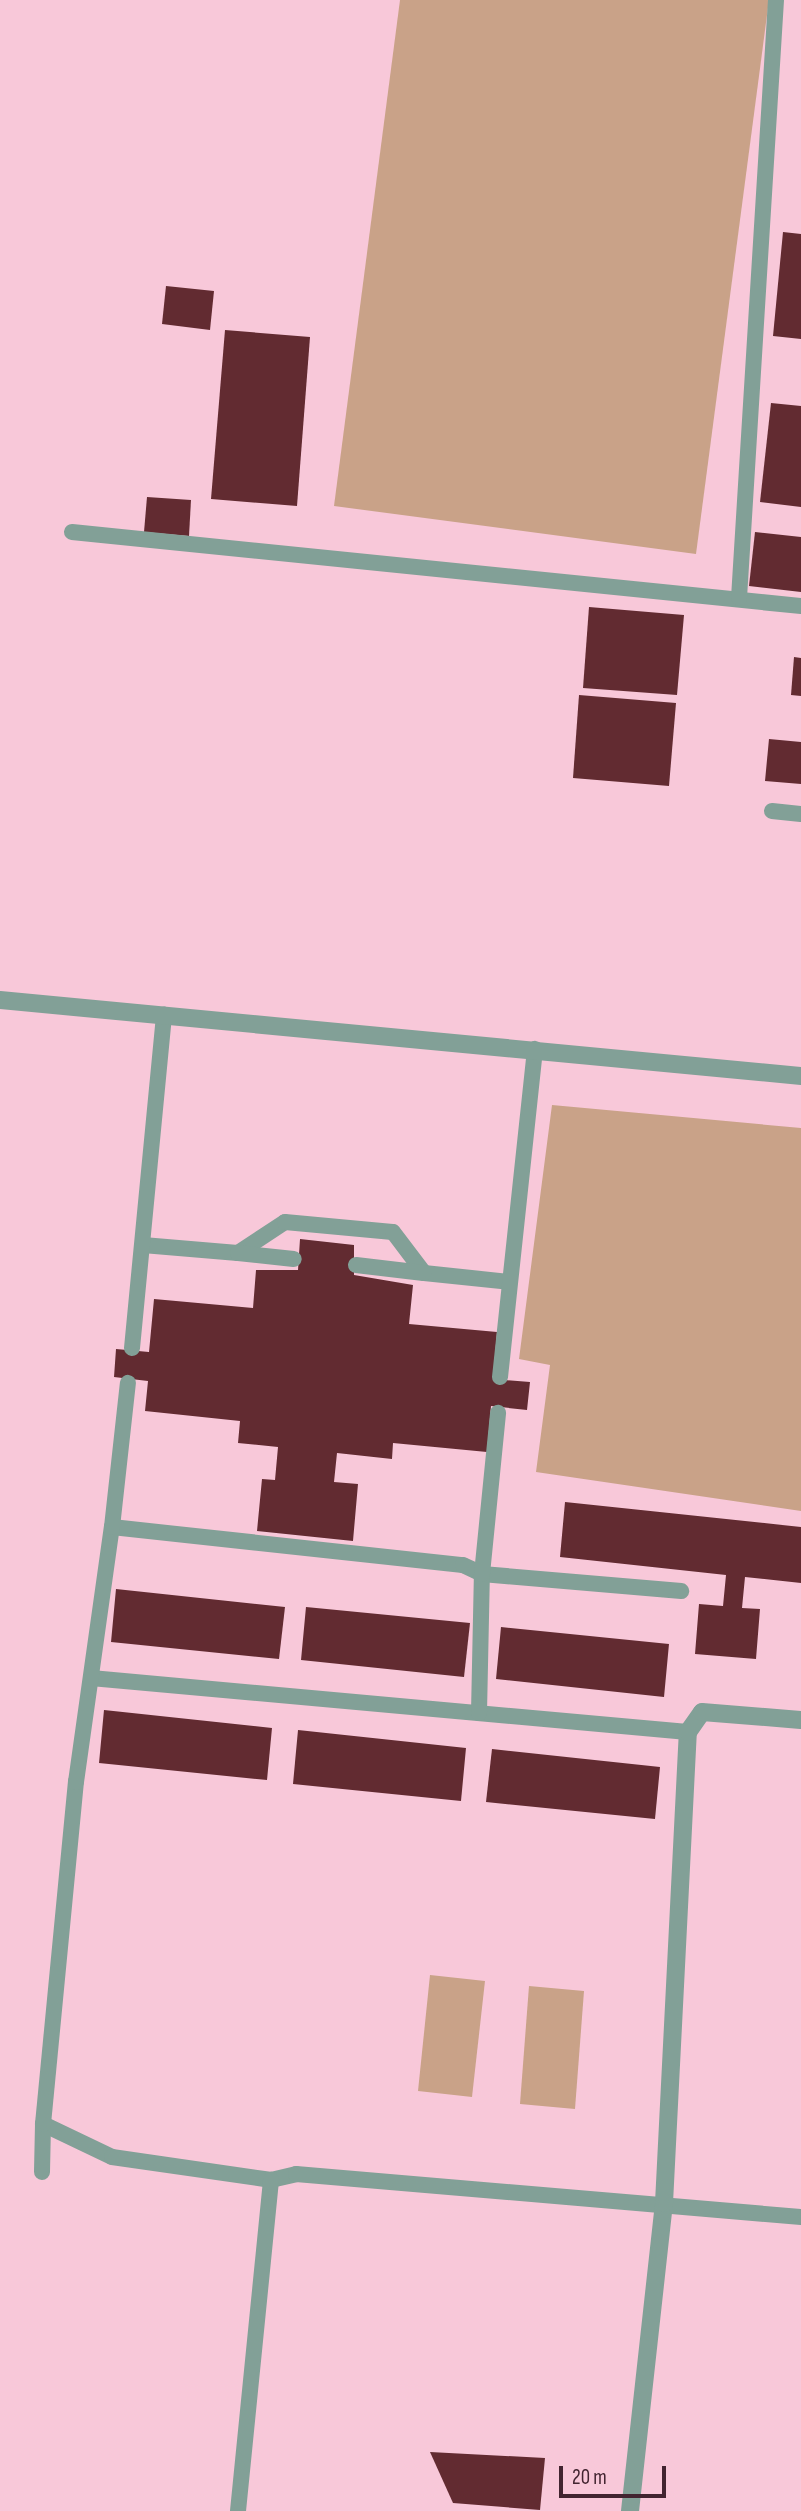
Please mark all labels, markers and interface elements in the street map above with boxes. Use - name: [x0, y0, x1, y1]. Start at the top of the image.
- scale bar: [563, 2452, 670, 2496]
- text: 20 m: [572, 2465, 607, 2490]

